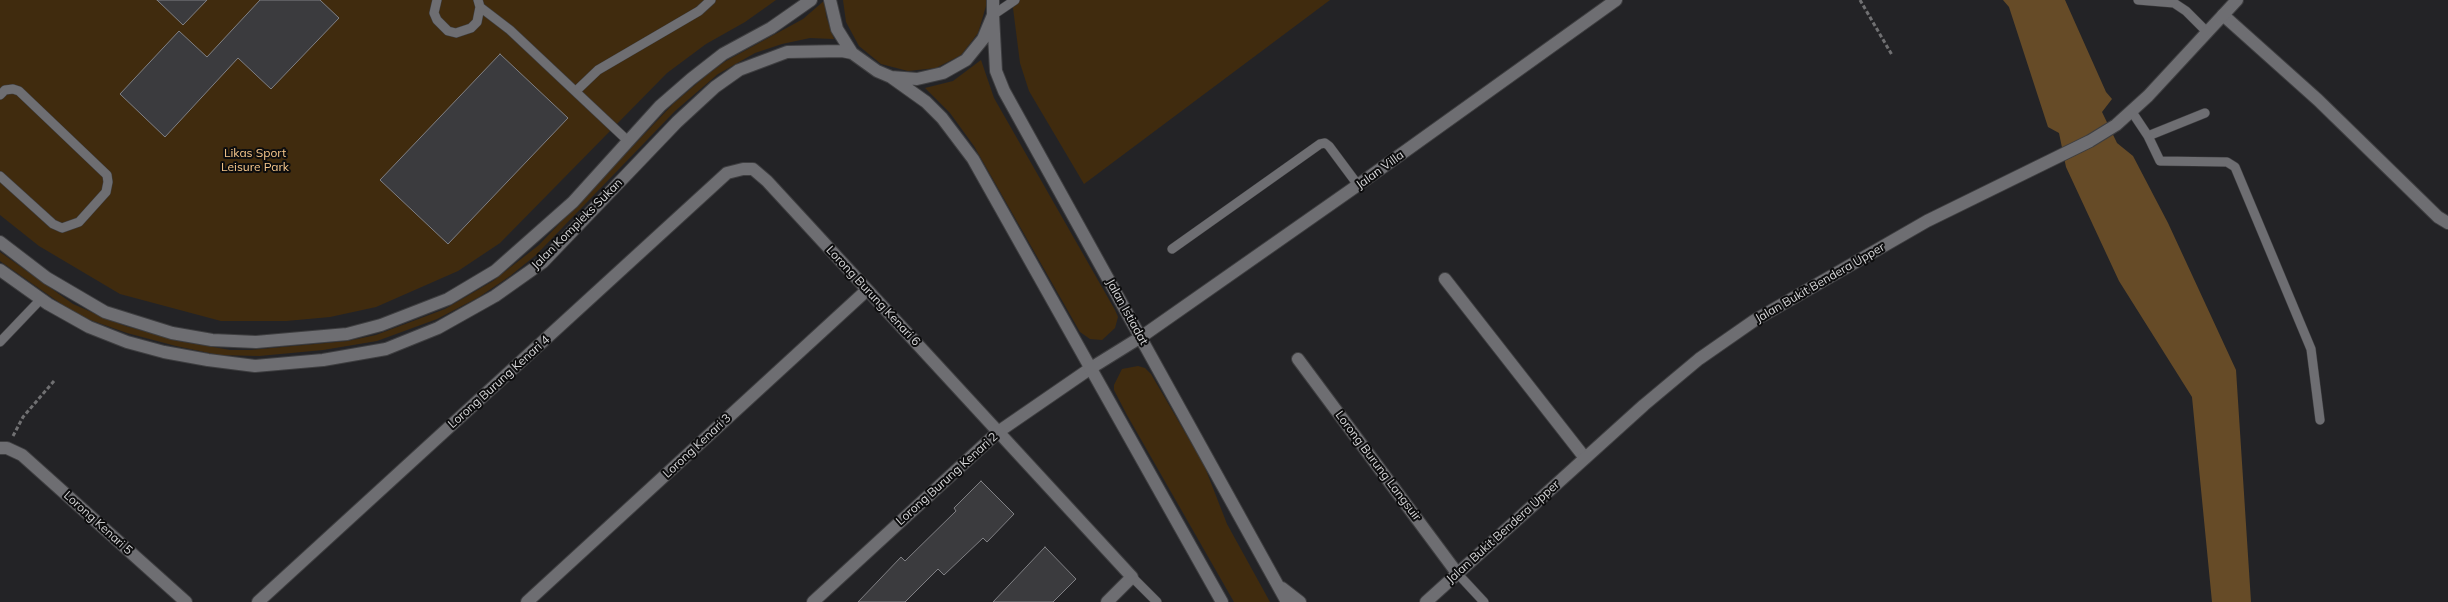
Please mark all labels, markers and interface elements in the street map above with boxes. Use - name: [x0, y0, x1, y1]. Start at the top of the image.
- park label: Likas Sport Leisure Park: [221, 146, 289, 174]
- street label: Jalan Villa: [1353, 148, 1407, 192]
- street label: Jalan Kompleks Sukan: [529, 176, 625, 272]
- street label: Jalan Bukit Bendera Upper: [1753, 240, 1887, 326]
- street label: Lorong Burung Kenari 6: [823, 243, 923, 349]
- street label: Jalan Istiadat: [1103, 276, 1151, 348]
- street label: Lorong Burung Kenari 4: [445, 333, 553, 431]
- street label: Lorong Burung Langsuir: [1332, 408, 1424, 524]
- street label: Lorong Kenari 3: [660, 411, 734, 481]
- street label: Lorong Burung Kenari 2: [893, 430, 1001, 528]
- street label: Jalan Bukit Bendera Upper: [1444, 477, 1562, 587]
- street label: Lorong Kenari 5: [61, 488, 135, 558]

